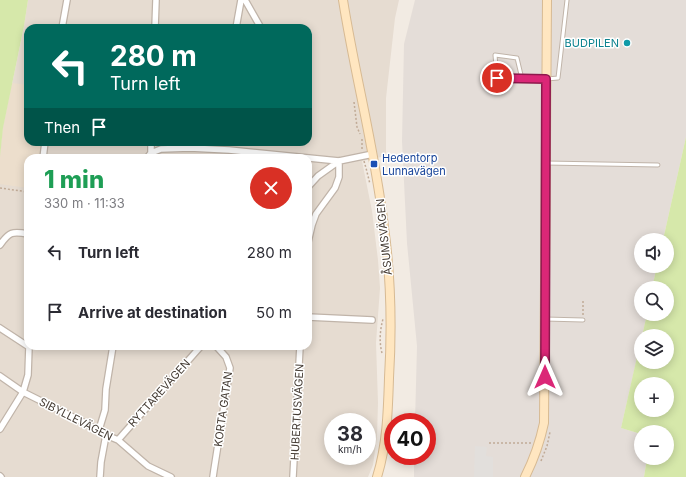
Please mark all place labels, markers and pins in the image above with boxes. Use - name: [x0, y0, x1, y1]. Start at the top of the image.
- place label: BUDPILEN: [565, 36, 619, 50]
- marker: BUDPILEN: [622, 38, 632, 48]
- pin: [480, 61, 514, 95]
- place label: Hedentorp Lunnavägen: [382, 151, 446, 178]
- marker: Hedentorp Lunnavägen: [369, 159, 379, 169]

